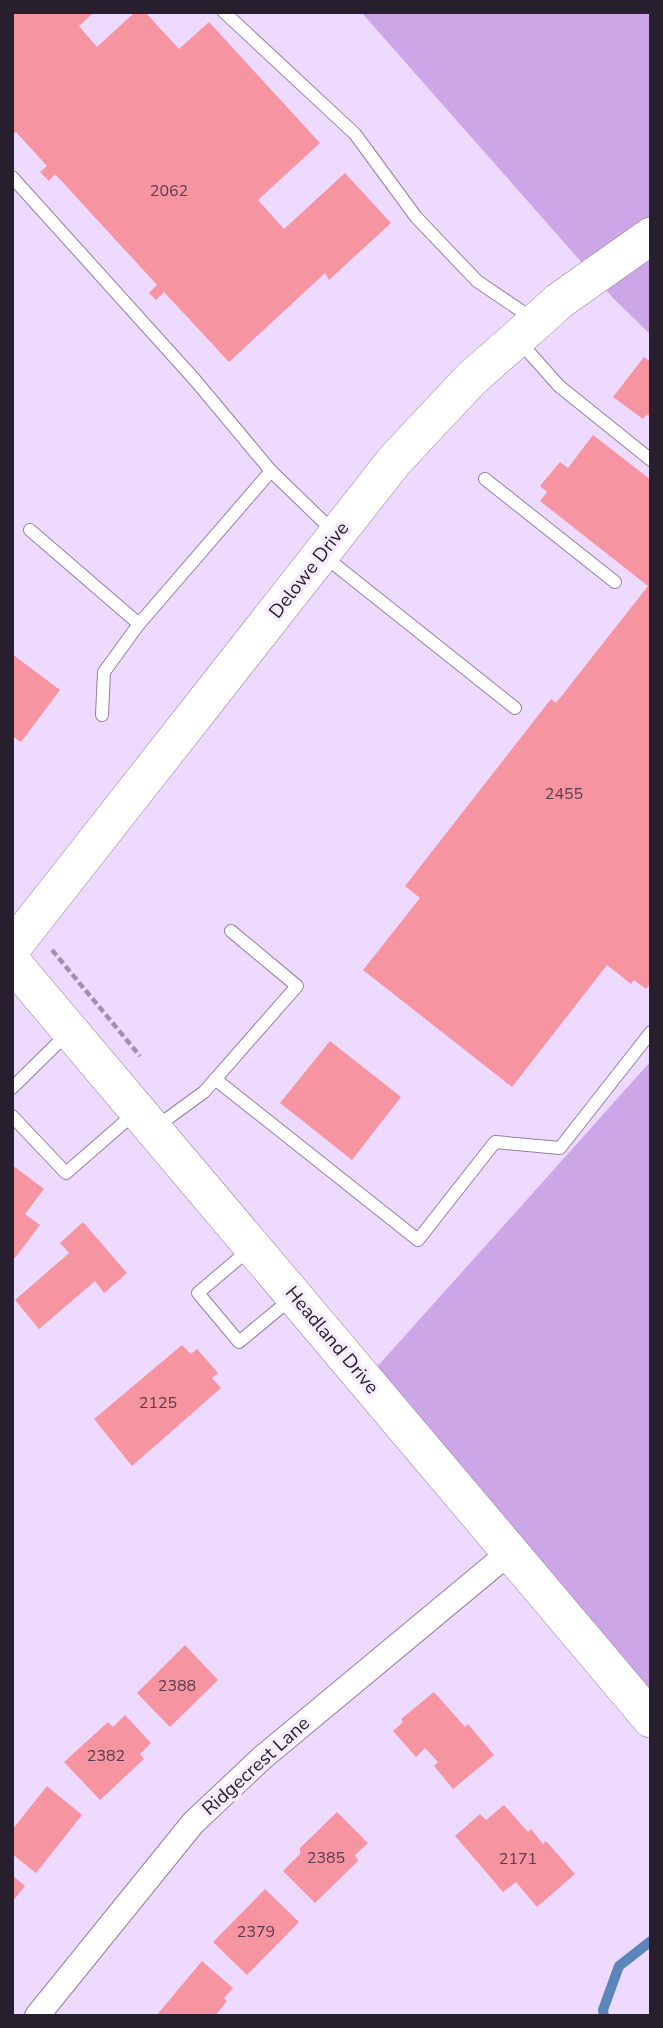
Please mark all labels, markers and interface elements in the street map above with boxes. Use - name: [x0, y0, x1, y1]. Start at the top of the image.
- house number: 2062: [150, 180, 188, 202]
- street label: Delowe Drive: [263, 516, 355, 624]
- house number: 2455: [545, 783, 583, 805]
- street label: Headland Drive: [279, 1281, 385, 1399]
- house number: 2125: [139, 1392, 177, 1414]
- house number: 2388: [158, 1675, 196, 1697]
- street label: Ridgecrest Lane: [196, 1711, 316, 1821]
- house number: 2382: [87, 1745, 125, 1767]
- house number: 2385: [307, 1847, 345, 1869]
- house number: 2171: [499, 1848, 537, 1870]
- house number: 2379: [237, 1921, 275, 1943]

